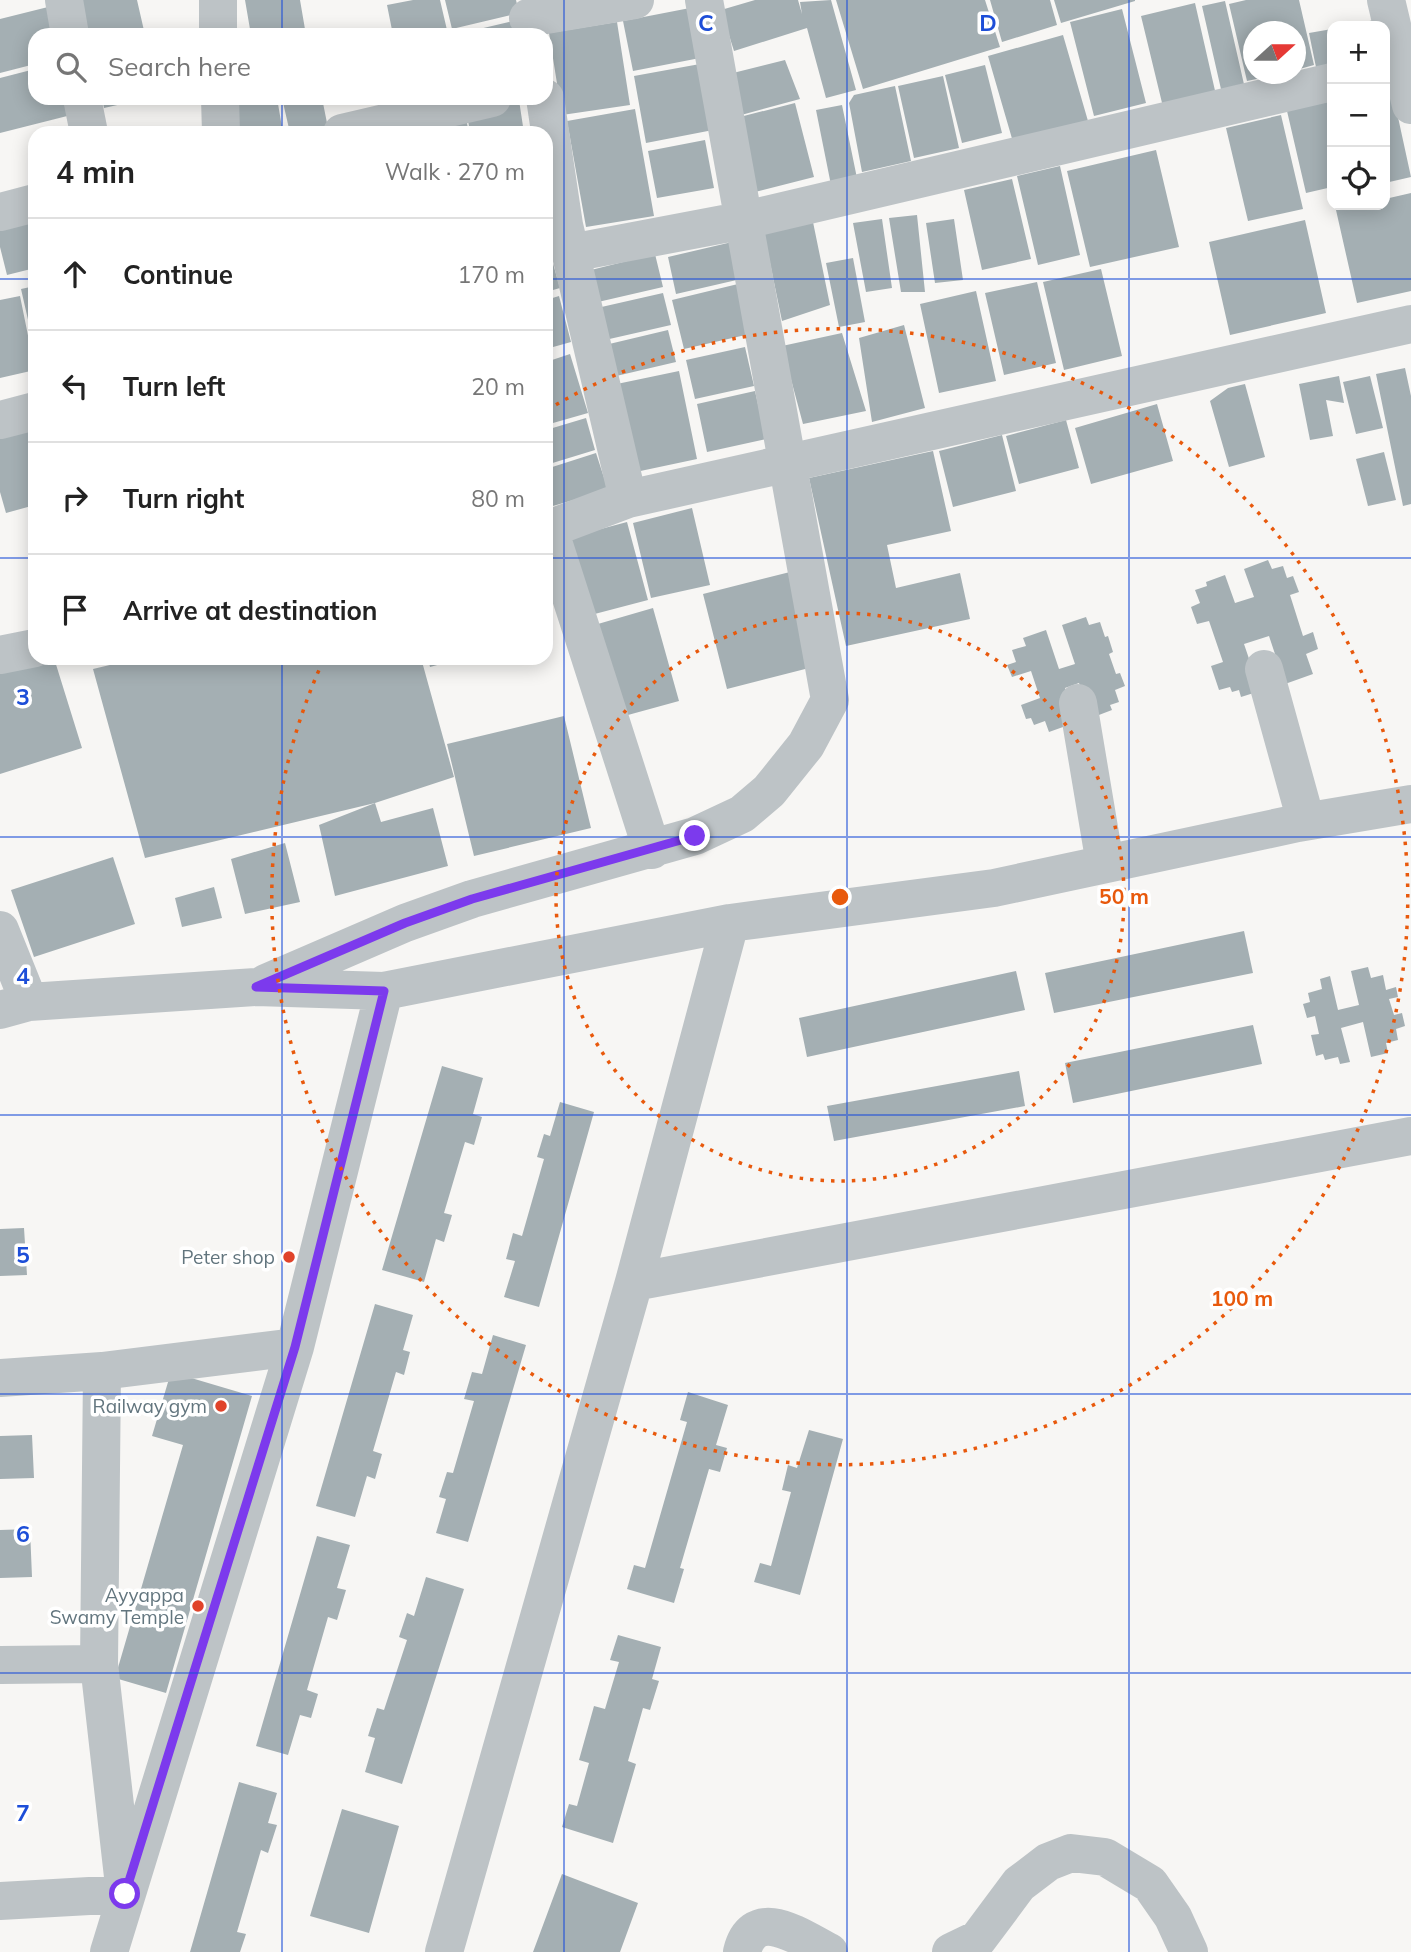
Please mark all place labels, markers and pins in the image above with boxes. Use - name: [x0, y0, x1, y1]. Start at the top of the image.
- centre of rings: [828, 885, 852, 909]
- place label: Peter shop: [181, 1245, 275, 1269]
- marker: Peter shop: [281, 1249, 297, 1265]
- place label: Railway gym: [93, 1394, 207, 1418]
- marker: Railway gym: [213, 1398, 229, 1414]
- place label: Ayyappa Swamy Temple: [50, 1583, 184, 1629]
- marker: Ayyappa Swamy Temple: [190, 1598, 206, 1614]

